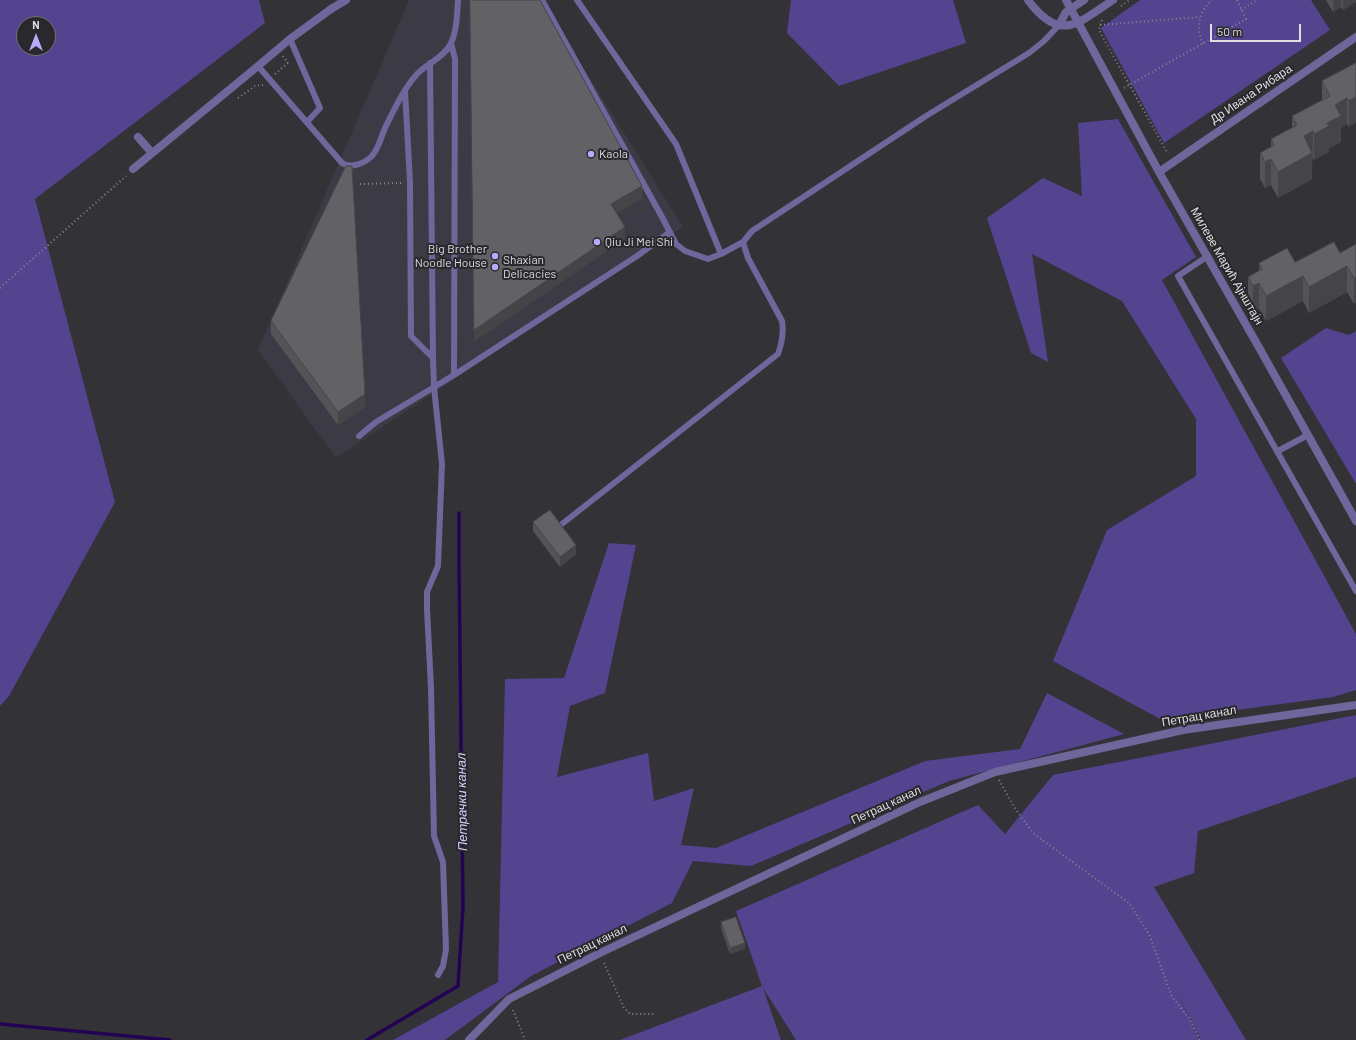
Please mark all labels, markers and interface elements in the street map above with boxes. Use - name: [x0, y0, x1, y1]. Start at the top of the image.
- north arrow: [16, 16, 56, 56]
- scale bar: [1212, 16, 1303, 42]
- text: N: [32, 18, 40, 31]
- text: 50 m: [1217, 24, 1242, 38]
- street label: Др Ивана Рибара: [1207, 61, 1295, 127]
- place label: Kaola: [599, 147, 628, 161]
- marker: Kaola: [586, 149, 596, 159]
- street label: Милеве Марић Ајнштајн: [1187, 205, 1267, 327]
- place label: Qiu Ji Mei Shi: [605, 235, 673, 249]
- marker: Qiu Ji Mei Shi: [592, 237, 602, 247]
- place label: Big Brother Noodle House: [415, 242, 487, 270]
- marker: Big Brother Noodle House: [490, 251, 500, 261]
- place label: Shaxian Delicacies: [503, 253, 556, 281]
- marker: Shaxian Delicacies: [490, 262, 500, 272]
- street label: Петрац канал: [1161, 702, 1237, 730]
- water label: Петрачки канал: [453, 753, 471, 851]
- street label: Петрац канал: [849, 783, 923, 827]
- street label: Петрац канал: [555, 921, 629, 967]

